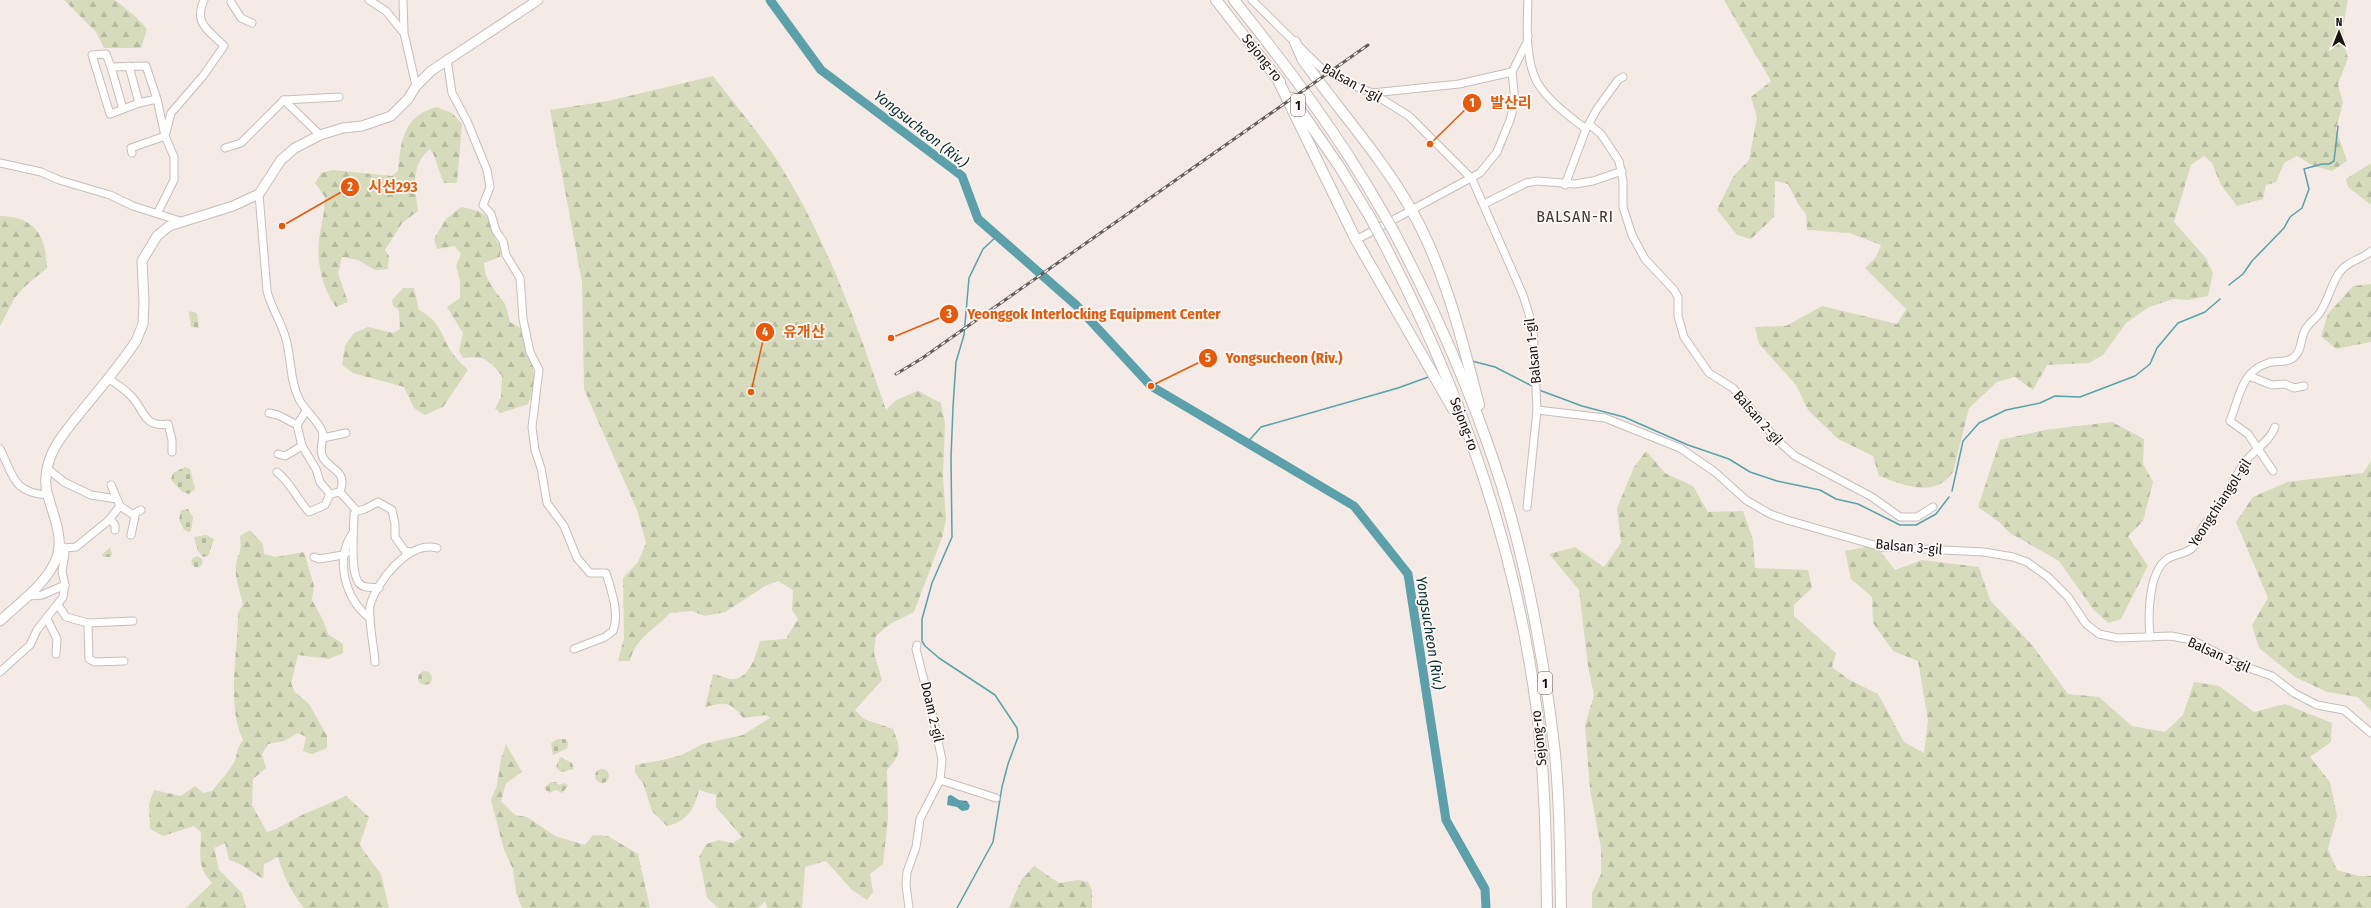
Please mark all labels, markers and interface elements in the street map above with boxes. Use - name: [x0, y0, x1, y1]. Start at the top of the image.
- north arrow: [2319, 12, 2359, 52]
- text: N: [2336, 16, 2342, 29]
- street label: Sejong-ro: [1238, 31, 1286, 85]
- street label: Balsan 1-gil: [1319, 60, 1385, 107]
- water label: Yongsucheon (Riv.): [870, 87, 972, 172]
- callout: 발산리: [1462, 89, 1540, 116]
- road number: 1: [1291, 94, 1305, 116]
- text: 발산리: [1490, 94, 1532, 112]
- text: 1: [1469, 96, 1475, 110]
- callout: 시선293: [340, 173, 425, 200]
- text: 시선293: [368, 178, 418, 196]
- text: 2: [346, 180, 353, 194]
- district label: BALSAN-RI: [1536, 207, 1614, 226]
- callout: Yeonggok Interlocking Equipment Center: [939, 300, 1229, 327]
- text: Yeonggok Interlocking Equipment Center: [966, 305, 1221, 323]
- text: 3: [945, 307, 952, 321]
- street label: Balsan 1-gil: [1521, 317, 1545, 385]
- callout: 유개산: [755, 318, 833, 345]
- text: 유개산: [783, 323, 825, 341]
- text: 4: [762, 325, 768, 339]
- callout: Yongsucheon (Riv.): [1198, 344, 1351, 371]
- text: Yongsucheon (Riv.): [1225, 349, 1343, 367]
- text: 5: [1205, 351, 1211, 365]
- street label: Balsan 2-gil: [1730, 387, 1786, 449]
- street label: Sejong-ro: [1446, 395, 1482, 453]
- street label: Yeongchiangol-gil: [2185, 456, 2255, 550]
- street label: Balsan 3-gil: [1875, 536, 1943, 558]
- water label: Yongsucheon (Riv.): [1412, 575, 1448, 692]
- street label: Balsan 3-gil: [2185, 634, 2253, 676]
- road number: 1: [1538, 672, 1552, 694]
- street label: Doam 2-gil: [917, 680, 947, 744]
- street label: Sejong-ro: [1528, 709, 1550, 767]

